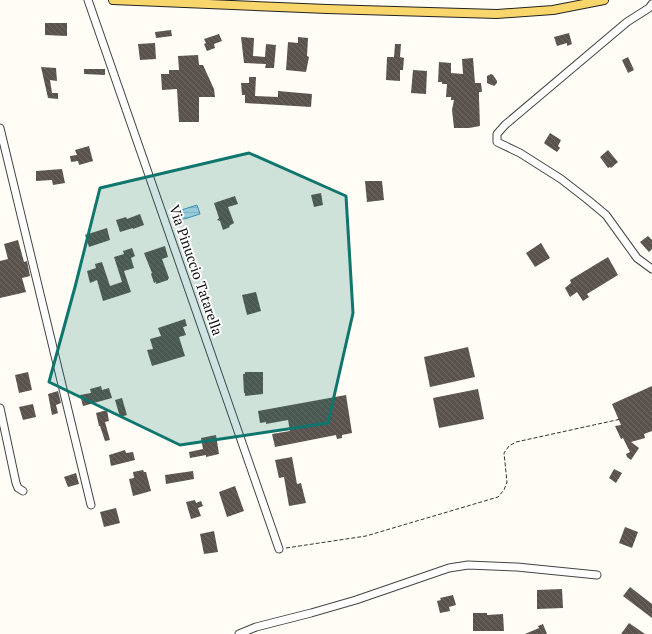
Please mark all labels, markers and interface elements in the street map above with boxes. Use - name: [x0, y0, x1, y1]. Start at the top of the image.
- street label: Via Pinuccio Tatarella: [165, 202, 228, 338]

